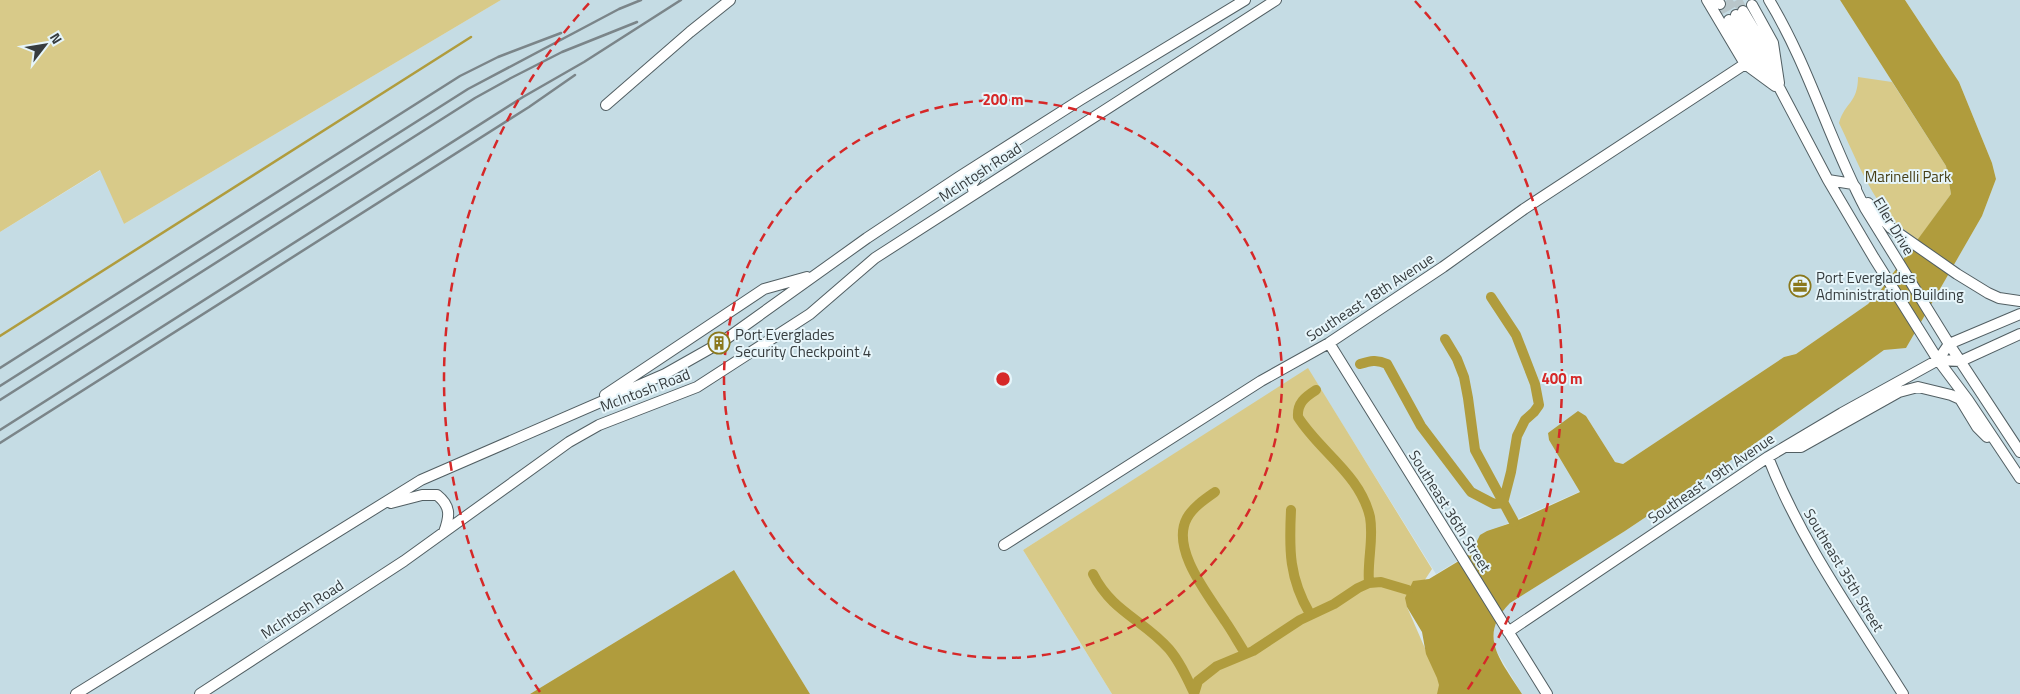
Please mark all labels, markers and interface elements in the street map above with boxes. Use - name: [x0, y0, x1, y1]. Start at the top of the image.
- north arrow: [20, 20, 70, 70]
- text: N: [45, 28, 68, 48]
- text: 200 m: [982, 88, 1024, 111]
- street label: McIntosh Road: [934, 137, 1026, 207]
- park label: Marinelli Park: [1865, 165, 1951, 188]
- street label: Eller Drive: [1868, 193, 1920, 259]
- street label: Southeast 18th Avenue: [1302, 247, 1438, 347]
- place label: Port Everglades Administration Building: [1816, 266, 1964, 306]
- office icon: Port Everglades Administration Building: [1788, 274, 1812, 298]
- place label: Port Everglades Security Checkpoint 4: [735, 323, 871, 363]
- building icon: Port Everglades Security Checkpoint 4: [707, 331, 731, 355]
- street label: McIntosh Road: [597, 362, 693, 418]
- text: 400 m: [1541, 367, 1583, 390]
- centre of rings: [994, 370, 1012, 388]
- street label: Southeast 19th Avenue: [1643, 427, 1779, 529]
- street label: Southeast 36th Street: [1403, 446, 1497, 577]
- street label: Southeast 35th Street: [1798, 504, 1890, 637]
- street label: McIntosh Road: [256, 574, 348, 644]

